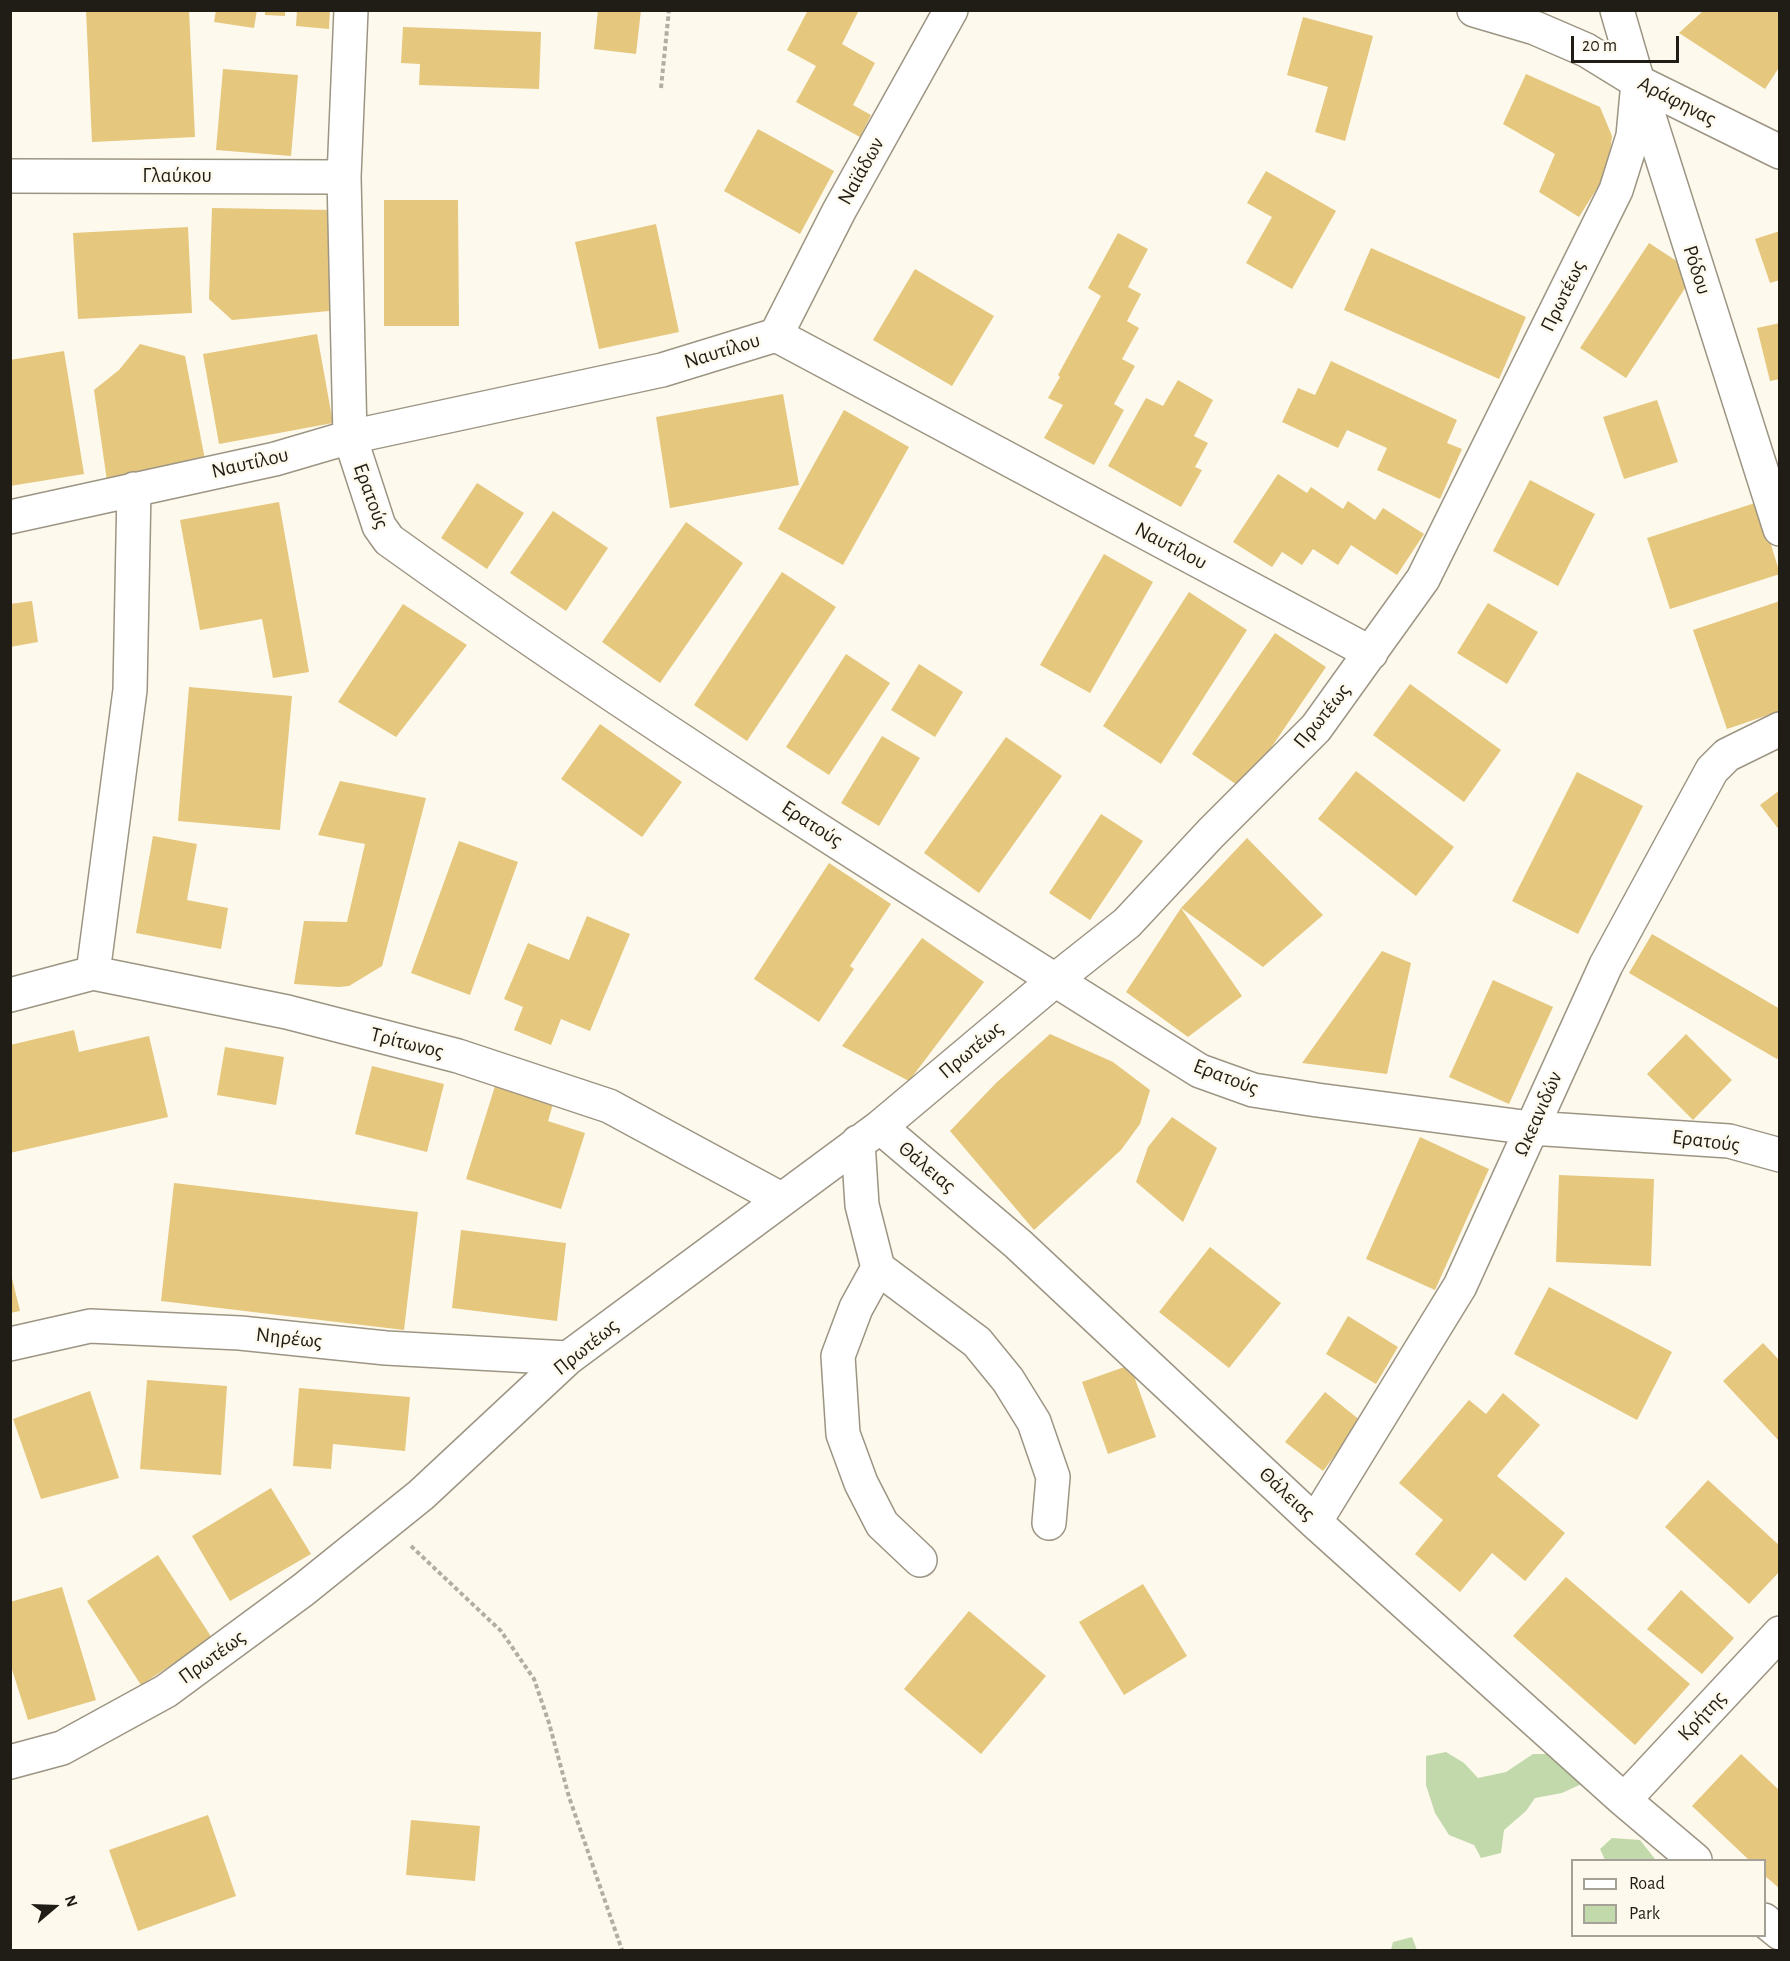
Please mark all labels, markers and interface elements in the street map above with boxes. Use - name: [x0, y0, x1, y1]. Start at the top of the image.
- scale bar: [1574, 24, 1682, 62]
- text: 20 m: [1582, 37, 1617, 55]
- street label: Αράφηνας: [1634, 71, 1720, 131]
- street label: Ναϊάδων: [832, 133, 890, 209]
- street label: Γλαύκου: [142, 163, 212, 189]
- street label: Ρόδου: [1677, 242, 1717, 298]
- street label: Πρωτέως: [1535, 256, 1591, 336]
- street label: Ναυτίλου: [681, 327, 763, 375]
- street label: Ναυτίλου: [209, 442, 291, 484]
- street label: Ερατούς: [348, 460, 394, 532]
- street label: Ναυτίλου: [1131, 516, 1211, 576]
- street label: Πρωτέως: [1288, 678, 1356, 754]
- street label: Ερατούς: [777, 795, 847, 853]
- street label: Πρωτέως: [934, 1016, 1008, 1084]
- street label: Τρίτωνος: [368, 1022, 446, 1064]
- street label: Ερατούς: [1190, 1053, 1262, 1101]
- street label: Ωκεανιδών: [1508, 1067, 1568, 1161]
- street label: Ερατούς: [1671, 1124, 1741, 1158]
- street label: Θάλειας: [893, 1136, 961, 1198]
- street label: Πρωτέως: [548, 1313, 624, 1381]
- street label: Νηρέως: [255, 1322, 323, 1354]
- street label: Θάλειας: [1254, 1462, 1320, 1526]
- street label: Πρωτέως: [174, 1624, 250, 1690]
- street label: Κρήτης: [1672, 1686, 1732, 1746]
- legend: [1571, 1859, 1766, 1937]
- text: Road: [1629, 1875, 1665, 1893]
- north arrow: [24, 1877, 84, 1937]
- text: N: [62, 1893, 80, 1909]
- text: Park: [1629, 1905, 1660, 1923]

